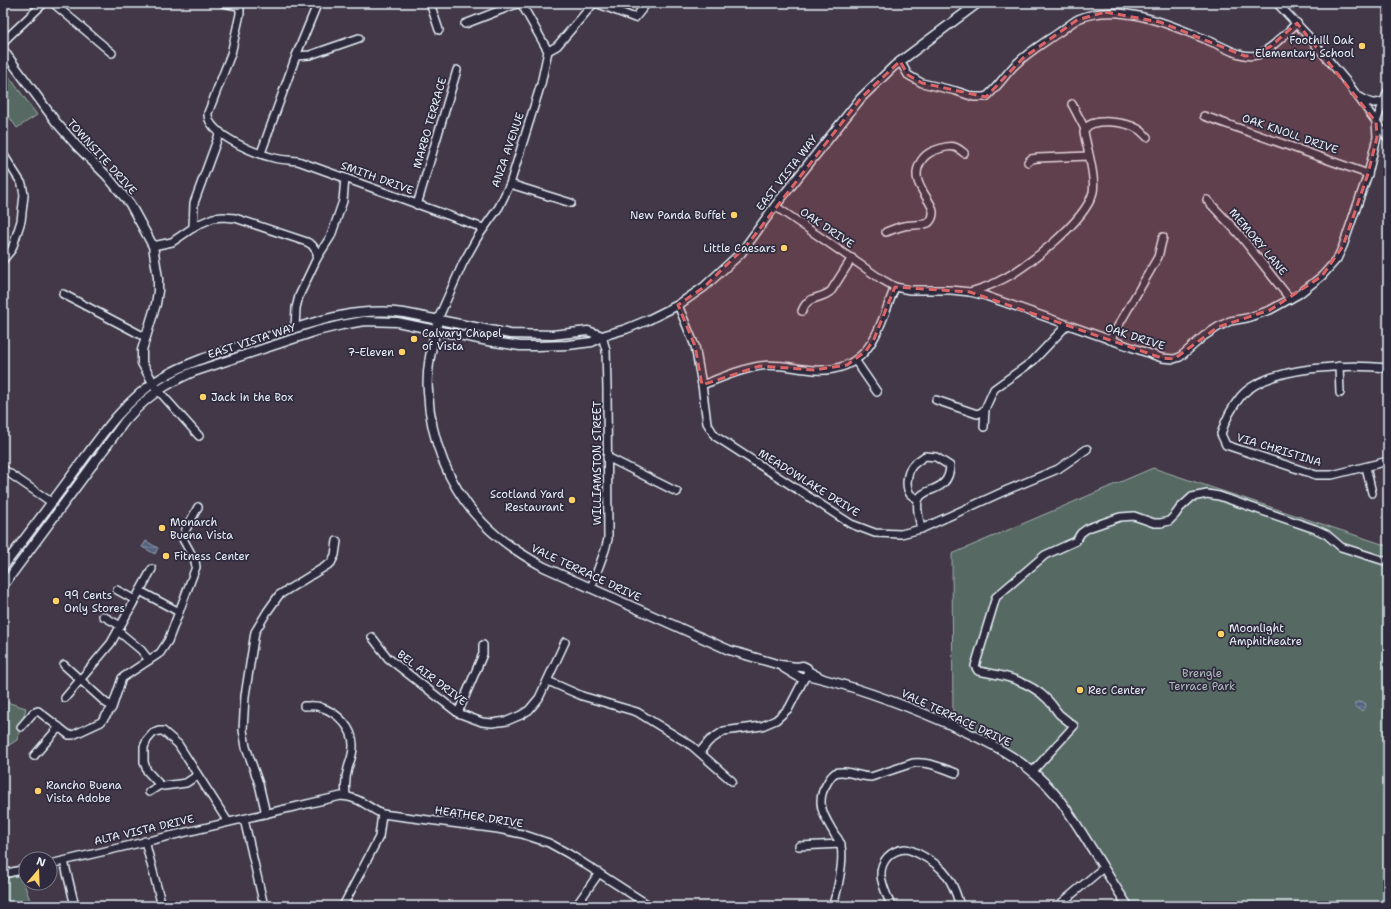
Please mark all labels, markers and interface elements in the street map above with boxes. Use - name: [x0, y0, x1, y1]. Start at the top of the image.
- place label: Foothill Oak Elementary School: [1255, 33, 1355, 61]
- marker: Foothill Oak Elementary School: [1357, 41, 1367, 51]
- street label: MARBO TERRACE: [410, 75, 450, 170]
- street label: ANZA AVENUE: [488, 110, 528, 190]
- street label: OAK KNOLL DRIVE: [1240, 110, 1340, 158]
- street label: TOWNSITE DRIVE: [64, 116, 140, 198]
- street label: EAST VISTA WAY: [753, 132, 822, 214]
- street label: SMITH DRIVE: [339, 158, 415, 198]
- street label: OAK DRIVE: [797, 204, 857, 252]
- street label: MEMORY LANE: [1226, 206, 1290, 279]
- place label: New Panda Buffet: [630, 208, 726, 223]
- marker: New Panda Buffet: [729, 210, 739, 220]
- place label: Little Caesars: [703, 241, 776, 256]
- marker: Little Caesars: [779, 243, 789, 253]
- street label: EAST VISTA WAY: [206, 320, 298, 362]
- street label: OAK DRIVE: [1103, 320, 1167, 354]
- place label: Calvary Chapel of Vista: [422, 326, 502, 354]
- marker: Calvary Chapel of Vista: [409, 334, 419, 344]
- place label: 7-Eleven: [348, 345, 394, 360]
- marker: 7-Eleven: [397, 347, 407, 357]
- place label: Jack in the Box: [211, 390, 293, 405]
- marker: Jack in the Box: [198, 392, 208, 402]
- street label: WILLIAMSTON STREET: [590, 400, 605, 525]
- street label: VIA CHRISTINA: [1235, 430, 1323, 470]
- street label: MEADOWLAKE DRIVE: [755, 446, 863, 520]
- place label: Scotland Yard Restaurant: [490, 487, 564, 515]
- marker: Scotland Yard Restaurant: [567, 495, 577, 505]
- place label: Monarch Buena Vista: [170, 515, 233, 543]
- marker: Monarch Buena Vista: [157, 523, 167, 533]
- street label: VALE TERRACE DRIVE: [528, 541, 644, 605]
- place label: Fitness Center: [174, 549, 250, 564]
- marker: Fitness Center: [161, 551, 171, 561]
- place label: 99 Cents Only Stores: [64, 588, 125, 616]
- marker: 99 Cents Only Stores: [51, 596, 61, 606]
- place label: Moonlight Amphitheatre: [1229, 621, 1302, 649]
- marker: Moonlight Amphitheatre: [1216, 629, 1226, 639]
- street label: BEL AIR DRIVE: [394, 647, 470, 709]
- park label: Brengle Terrace Park: [1169, 666, 1235, 694]
- place label: Rec Center: [1088, 683, 1146, 698]
- marker: Rec Center: [1075, 685, 1085, 695]
- street label: VALE TERRACE DRIVE: [898, 686, 1014, 750]
- place label: Rancho Buena Vista Adobe: [46, 778, 122, 806]
- marker: Rancho Buena Vista Adobe: [33, 786, 43, 796]
- street label: HEATHER DRIVE: [434, 803, 524, 831]
- street label: ALTA VISTA DRIVE: [92, 811, 196, 849]
- north arrow: [18, 851, 58, 891]
- text: N: [35, 854, 48, 871]

